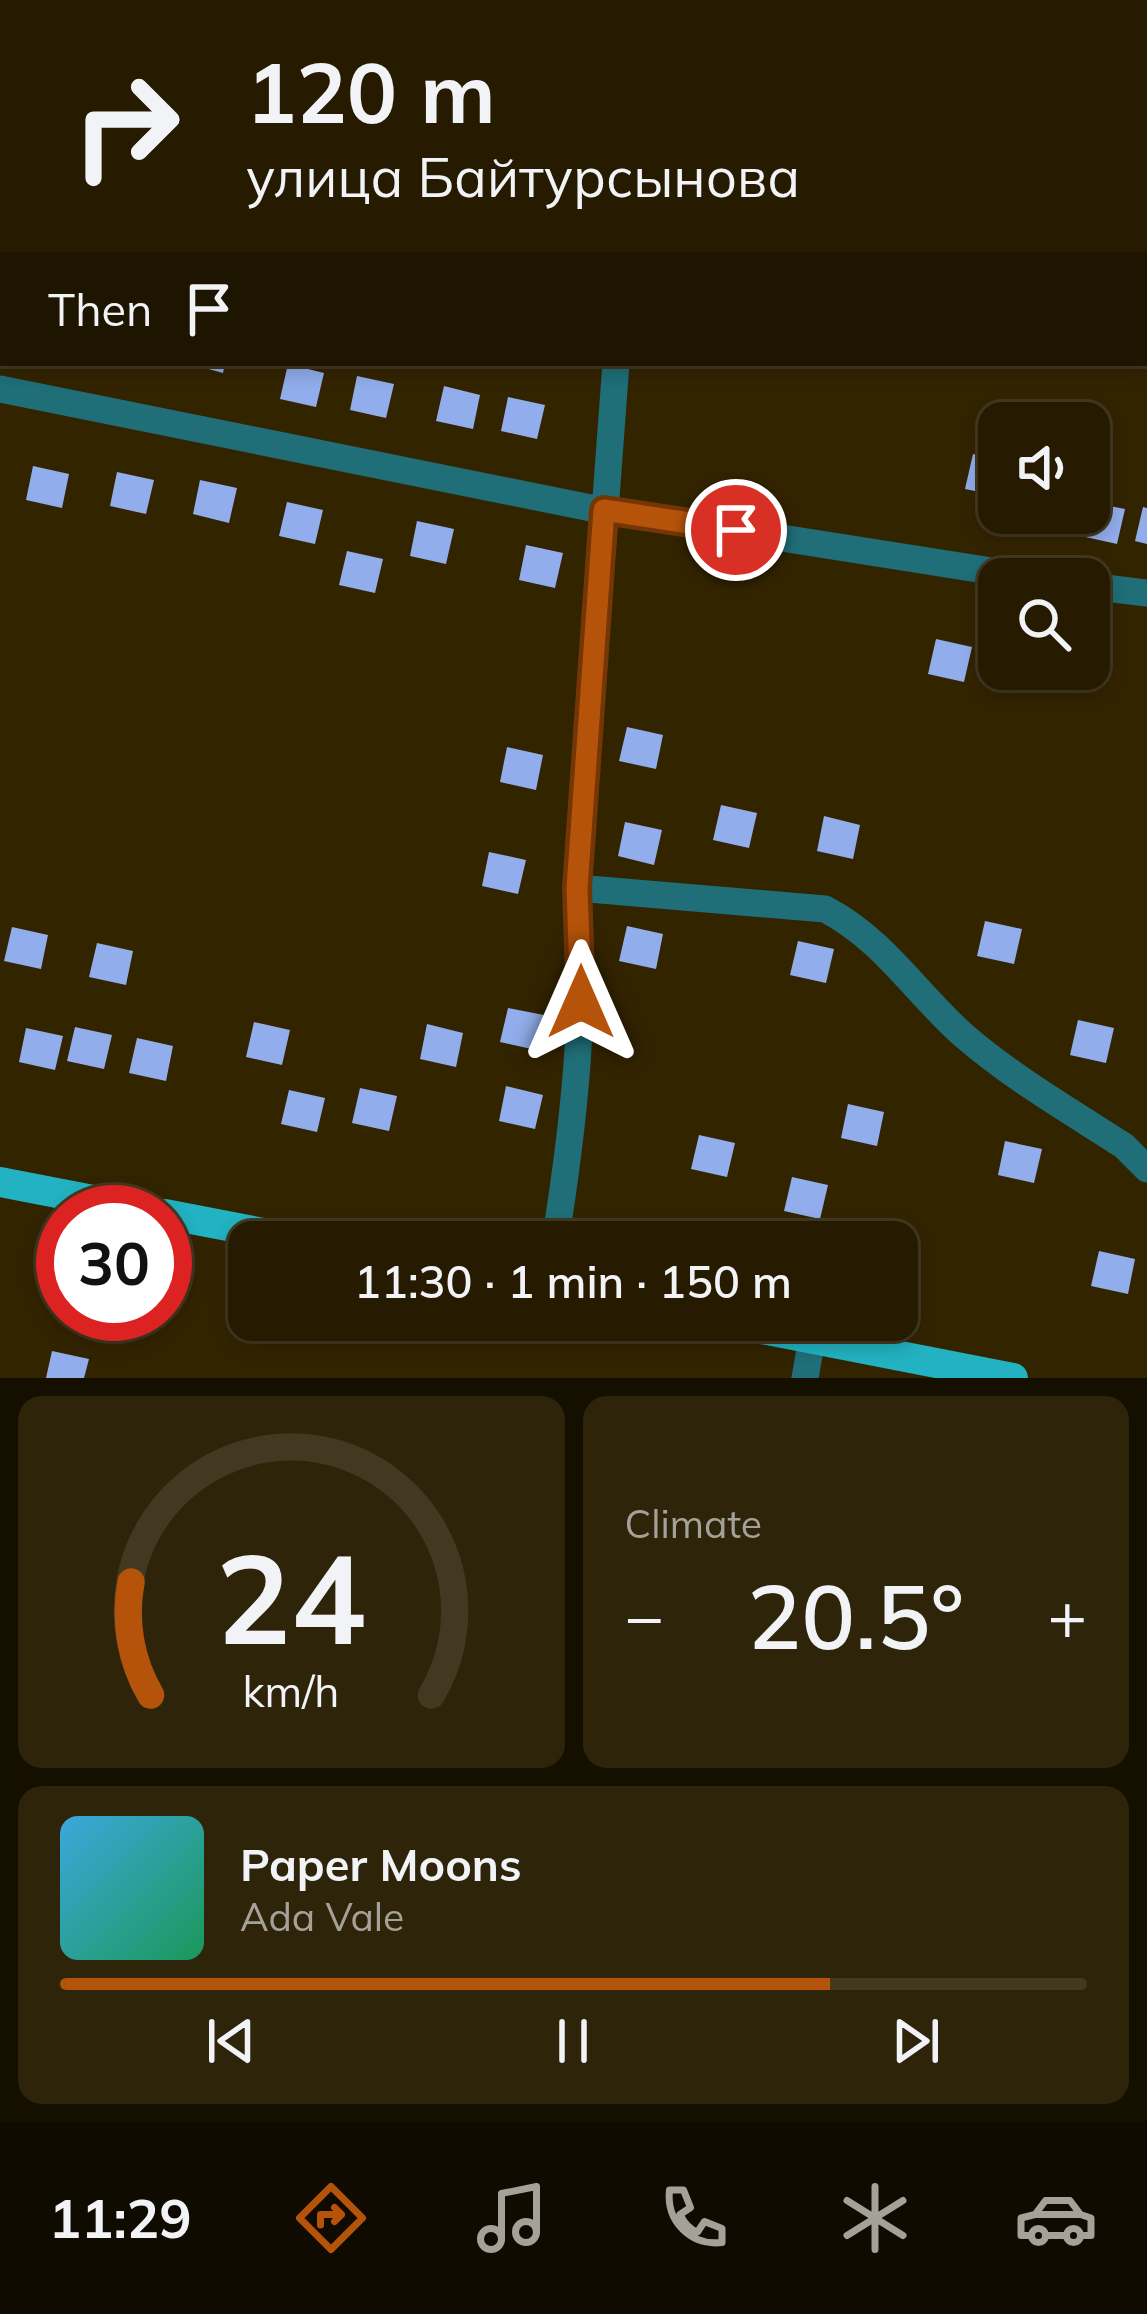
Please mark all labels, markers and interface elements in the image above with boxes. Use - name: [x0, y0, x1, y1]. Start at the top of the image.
- text: 120 m: [246, 39, 496, 144]
- icon: right: [48, 48, 204, 204]
- text: улица Байтурсынова: [246, 143, 800, 211]
- icon: arrive: [176, 276, 242, 342]
- text: Then: [48, 281, 152, 337]
- map controls: [978, 402, 1110, 690]
- button: sound: [978, 402, 1110, 534]
- pin: [685, 479, 787, 581]
- icon: arrive: [703, 497, 769, 563]
- button: search: [978, 558, 1110, 690]
- position arrow: [518, 939, 644, 1065]
- speed limit sign: 30: [36, 1185, 192, 1341]
- text: 11:30 · 1 min · 150 m: [354, 1253, 792, 1309]
- text: Climate: [625, 1499, 762, 1548]
- text: 24: [216, 1519, 366, 1675]
- text: 20.5°: [747, 1559, 964, 1672]
- text: −: [625, 1574, 664, 1657]
- text: +: [1047, 1574, 1087, 1657]
- text: km/h: [243, 1664, 340, 1718]
- text: Paper Moons: [240, 1836, 522, 1892]
- text: Ada Vale: [240, 1892, 404, 1941]
- icon: previous: [198, 2008, 264, 2074]
- icon: pause: [540, 2008, 606, 2074]
- icon: next: [883, 2008, 949, 2074]
- icon: directions: [289, 2176, 373, 2260]
- icon: music: [470, 2176, 554, 2260]
- icon: phone: [652, 2176, 736, 2260]
- icon: climate: [833, 2176, 917, 2260]
- icon: car: [1014, 2176, 1098, 2260]
- text: 11:29: [49, 2184, 192, 2252]

